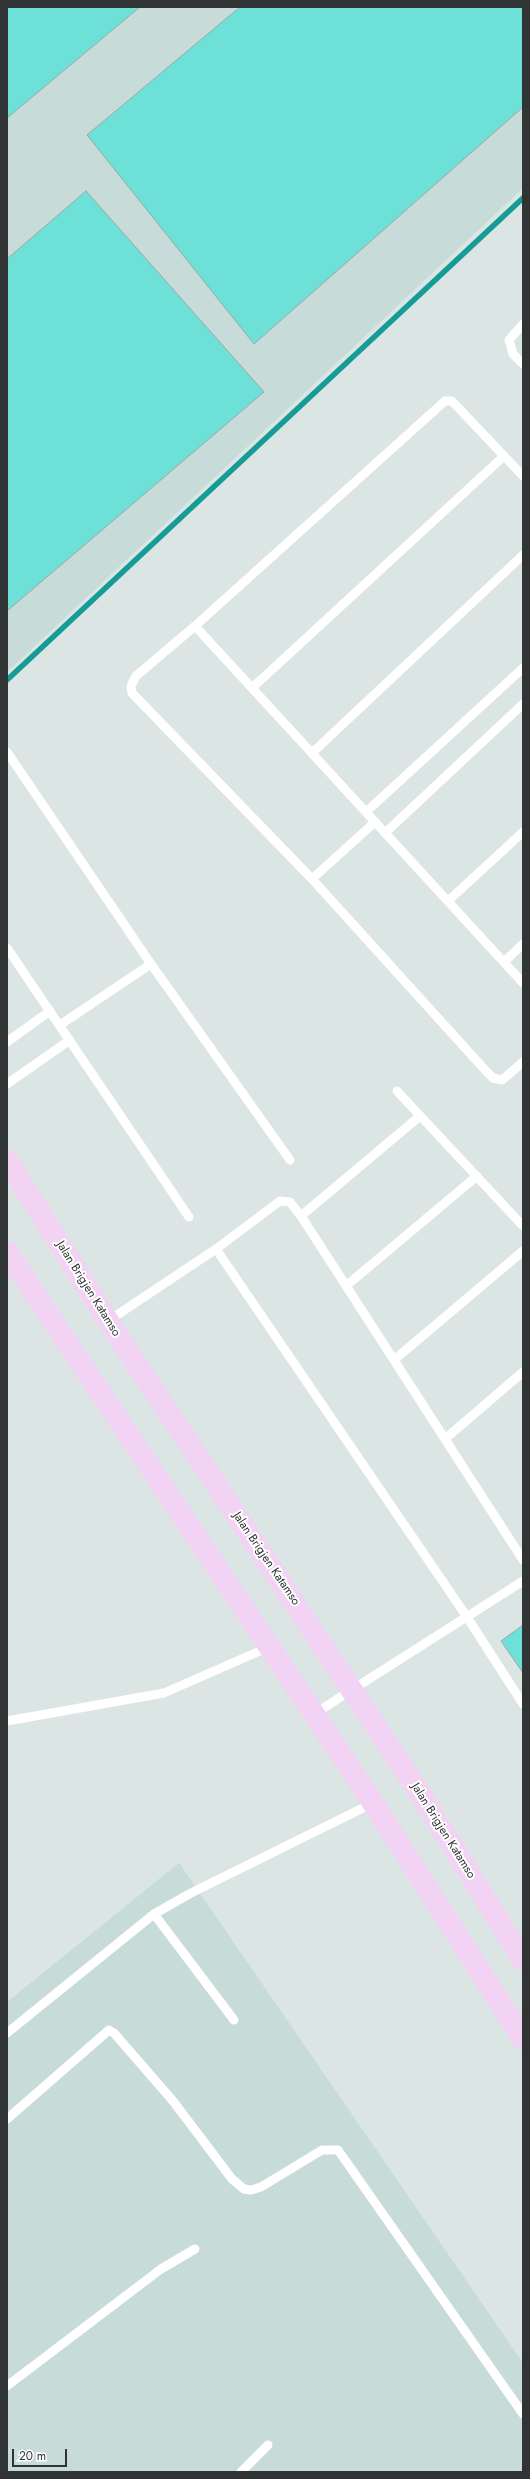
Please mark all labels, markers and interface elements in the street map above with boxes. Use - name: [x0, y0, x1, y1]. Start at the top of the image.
- street label: Jalan Brigjen Katamso: [53, 1239, 123, 1339]
- street label: Jalan Brigjen Katamso: [229, 1510, 303, 1608]
- street label: Jalan Brigjen Katamso: [408, 1781, 478, 1881]
- scale bar: [14, 2441, 69, 2467]
- text: 20 m: [19, 2447, 46, 2465]

